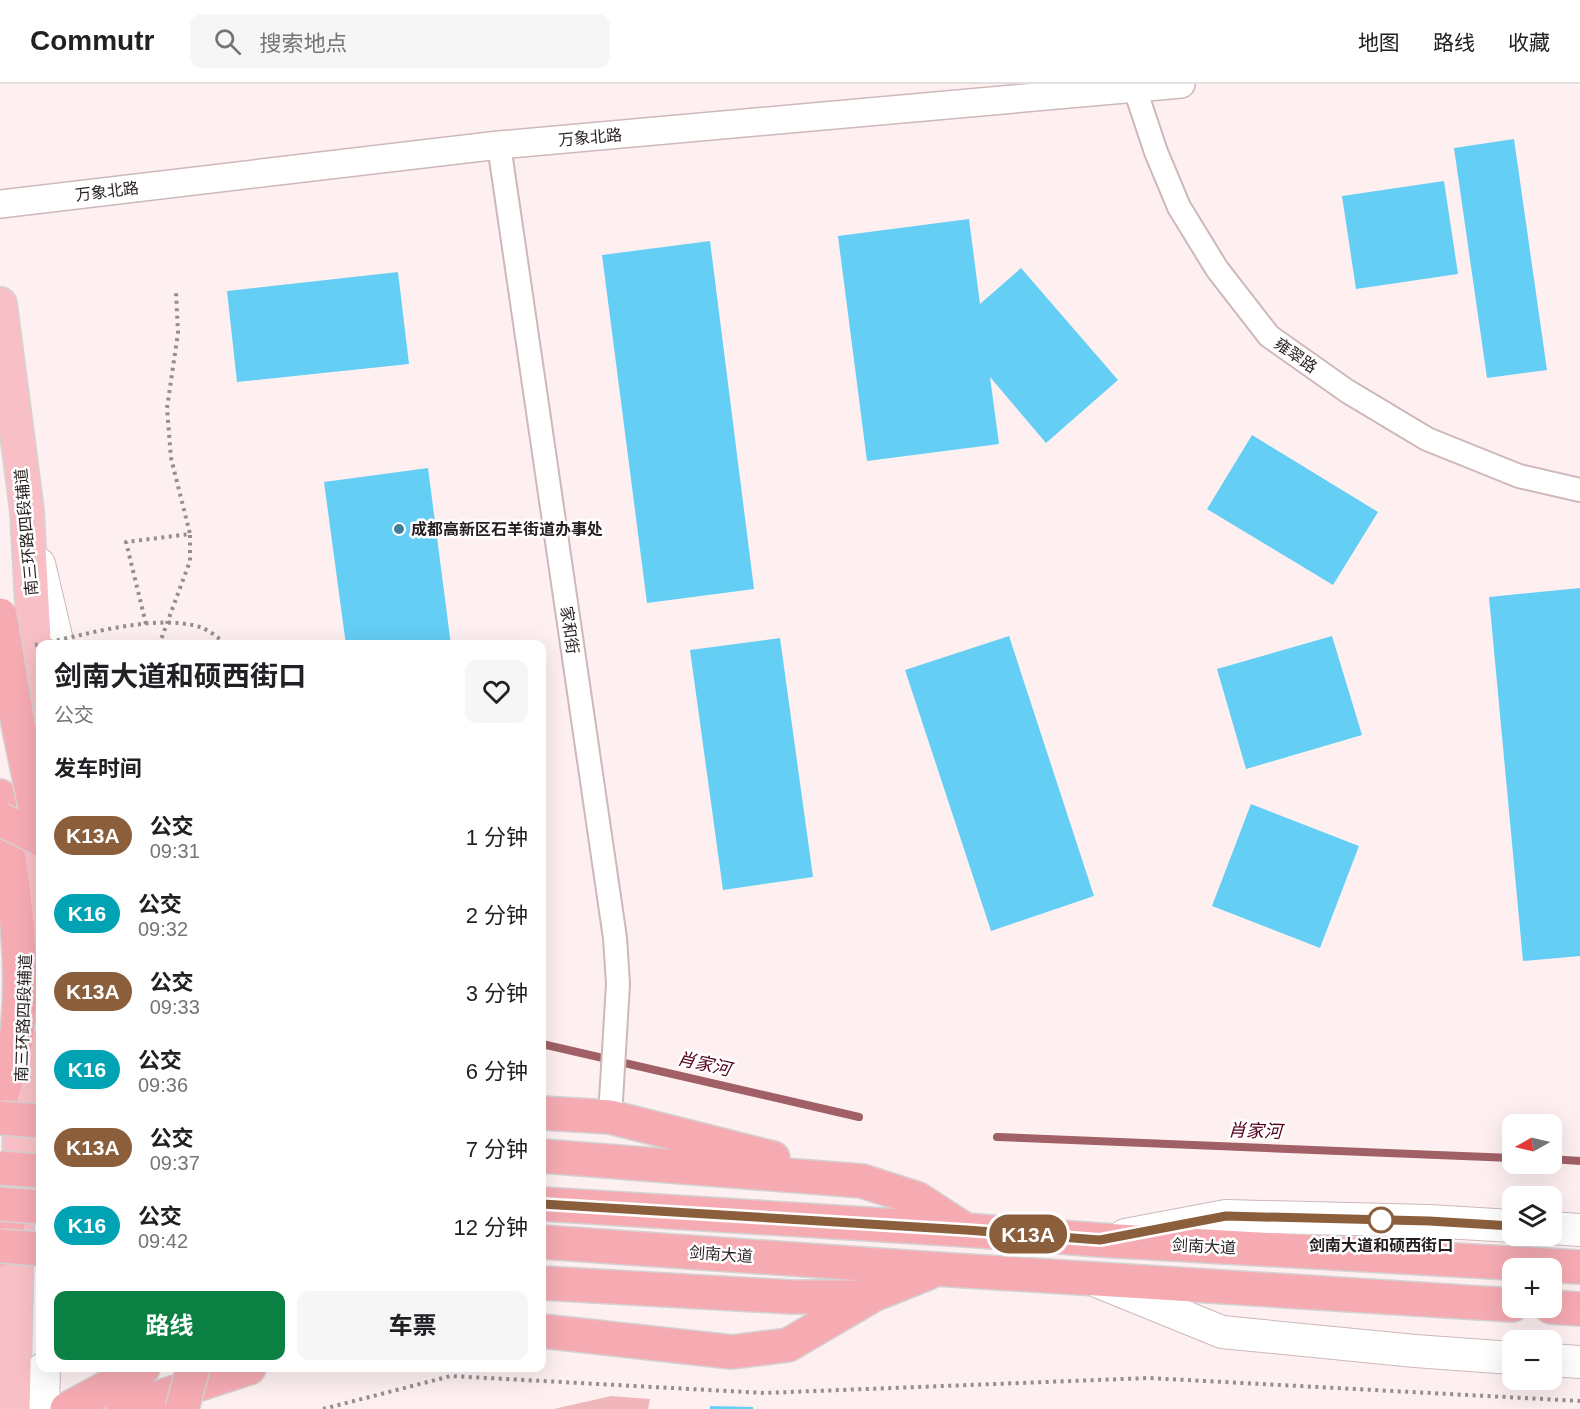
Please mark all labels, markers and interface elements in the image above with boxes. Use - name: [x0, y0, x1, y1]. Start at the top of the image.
- search box: [190, 14, 610, 68]
- text: Commutr: [30, 25, 154, 56]
- icon: search: [211, 25, 244, 58]
- text: 搜索地点: [259, 31, 347, 56]
- text: 地图: [1358, 31, 1400, 54]
- text: 路线: [1433, 31, 1475, 54]
- text: 收藏: [1508, 31, 1550, 54]
- street label: 万象北路: [557, 125, 623, 149]
- street label: 万象北路: [74, 178, 140, 204]
- street label: 雍翠路: [1271, 335, 1320, 376]
- street label: 南三环路四段辅道: [12, 467, 41, 596]
- place label: 成都高新区石羊街道办事处: [411, 520, 603, 538]
- marker: 成都高新区石羊街道办事处: [392, 522, 406, 536]
- street label: 家和街: [558, 605, 581, 655]
- button: heart: [465, 660, 528, 723]
- text: 剑南大道和硕西街口: [54, 661, 306, 692]
- text: 公交: [54, 704, 94, 726]
- text: 发车时间: [54, 756, 142, 781]
- text: 公交: [150, 814, 194, 839]
- text: K13A: [66, 824, 120, 847]
- text: 1 分钟: [466, 825, 528, 850]
- text: 09:31: [150, 840, 200, 862]
- text: 公交: [138, 892, 182, 917]
- text: K16: [68, 902, 106, 925]
- text: 2 分钟: [466, 903, 528, 928]
- text: 09:32: [138, 918, 188, 940]
- street label: 南三环路四段辅道: [13, 954, 34, 1082]
- text: 公交: [150, 970, 194, 995]
- text: K13A: [66, 980, 120, 1003]
- text: 3 分钟: [466, 981, 528, 1006]
- text: 09:33: [150, 996, 200, 1018]
- text: 公交: [138, 1048, 182, 1073]
- water label: 肖家河: [675, 1048, 735, 1080]
- text: K16: [68, 1058, 106, 1081]
- text: 6 分钟: [466, 1059, 528, 1084]
- text: 09:36: [138, 1074, 188, 1096]
- north arrow: [1502, 1114, 1562, 1174]
- map controls: [1502, 1114, 1562, 1390]
- water label: 肖家河: [1228, 1120, 1285, 1142]
- text: 公交: [150, 1126, 194, 1151]
- text: K13A: [66, 1136, 120, 1159]
- text: 7 分钟: [466, 1137, 528, 1162]
- text: 09:37: [150, 1152, 200, 1174]
- button: layers: [1502, 1186, 1562, 1246]
- text: 公交: [138, 1204, 182, 1229]
- marker: 剑南大道和硕西街口: [1368, 1207, 1394, 1233]
- text: K16: [68, 1214, 106, 1237]
- line badge: K13A: [986, 1214, 1070, 1254]
- text: 12 分钟: [453, 1215, 528, 1240]
- text: K13A: [1001, 1223, 1055, 1246]
- text: 09:42: [138, 1230, 188, 1252]
- street label: 剑南大道: [1172, 1236, 1236, 1257]
- place label: 剑南大道和硕西街口: [1309, 1237, 1453, 1254]
- street label: 剑南大道: [688, 1244, 753, 1265]
- button: +: [1502, 1258, 1562, 1318]
- button: 路线: [54, 1291, 285, 1360]
- button: 车票: [297, 1291, 528, 1360]
- button: −: [1502, 1330, 1562, 1390]

